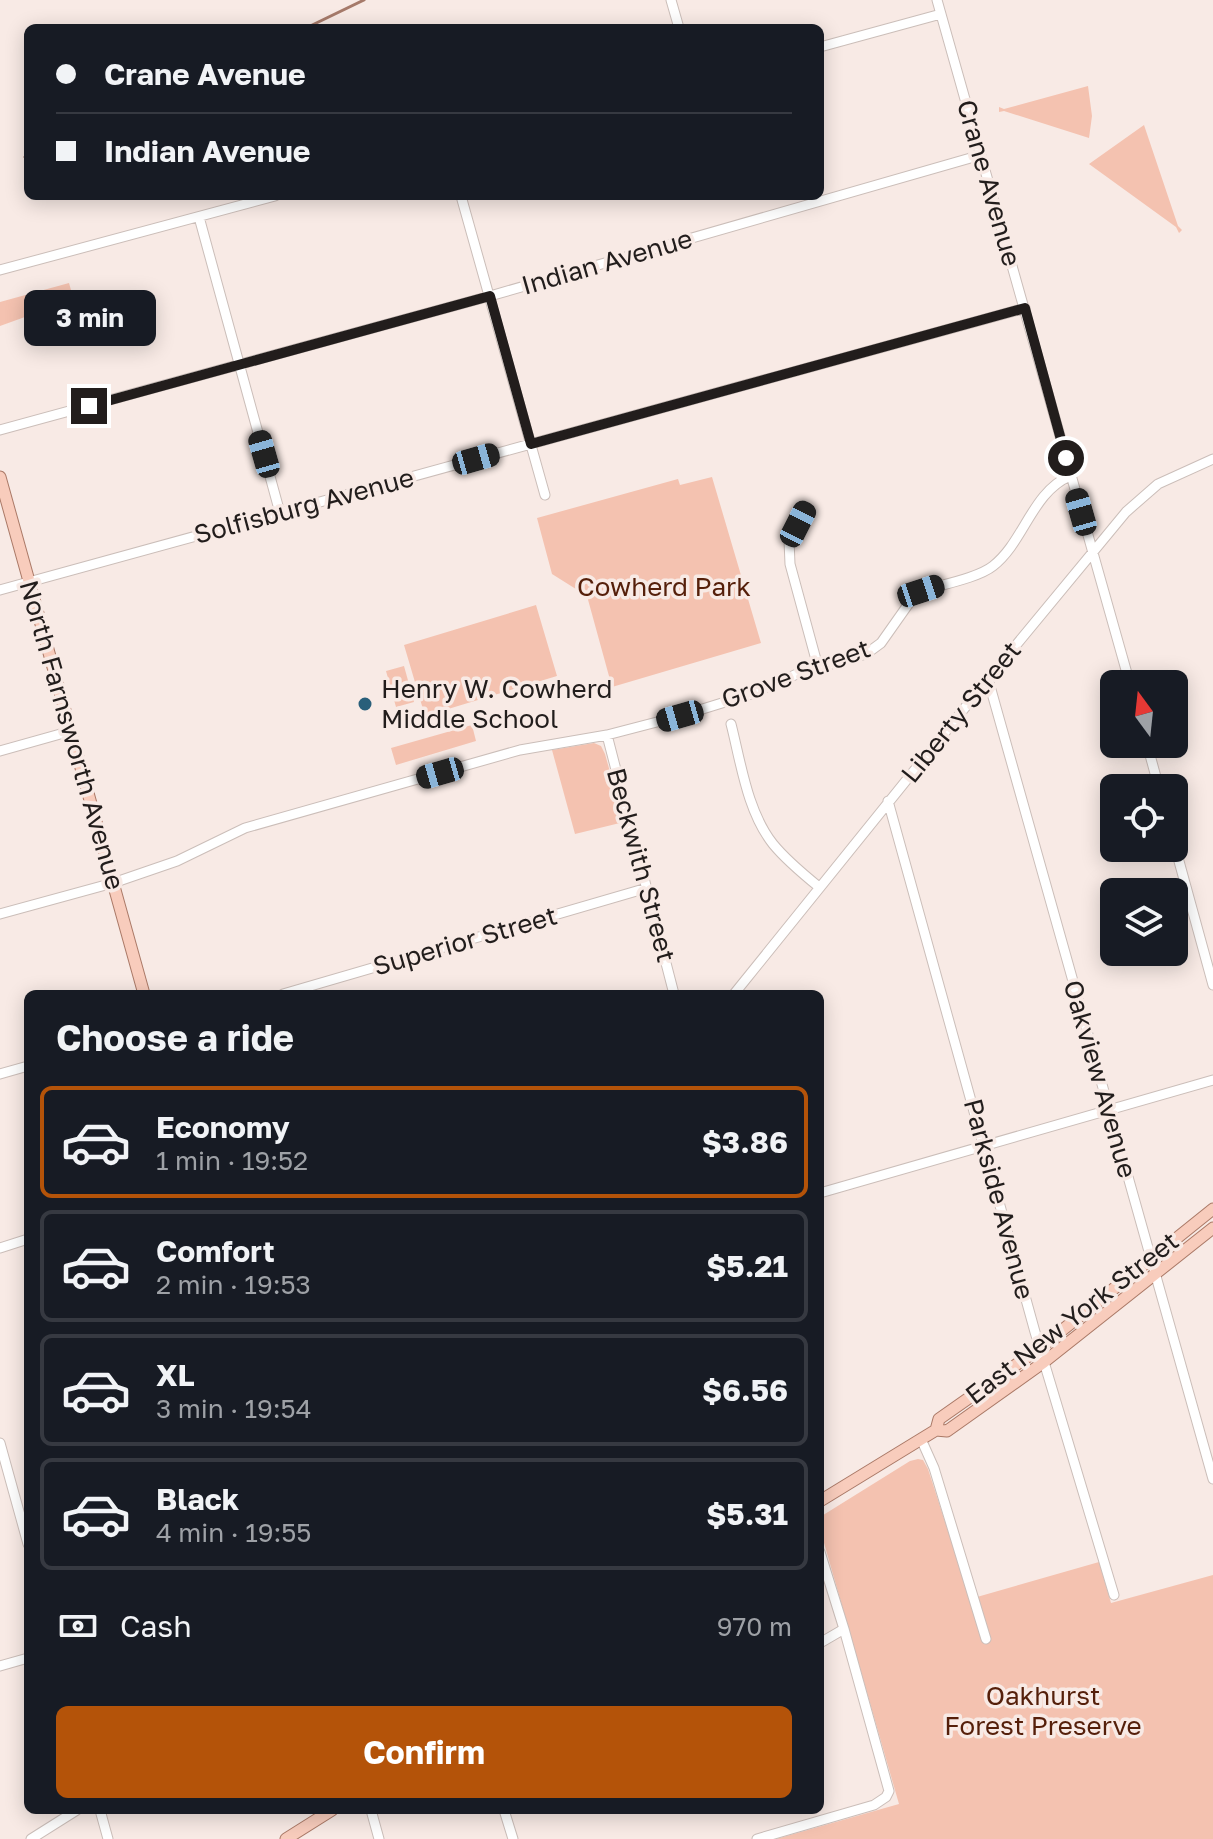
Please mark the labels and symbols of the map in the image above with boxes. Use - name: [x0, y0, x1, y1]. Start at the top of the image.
- street label: Crane Avenue: [951, 96, 1028, 270]
- street label: Indian Avenue: [518, 222, 696, 301]
- callout: 3 min: [23, 290, 155, 346]
- route end: [71, 388, 107, 424]
- car: [246, 428, 282, 480]
- route start: [1048, 440, 1084, 476]
- car: [450, 441, 502, 477]
- street label: Solfisburg Avenue: [191, 461, 417, 550]
- car: [1063, 486, 1099, 538]
- car: [776, 497, 820, 551]
- park label: Cowherd Park: [577, 571, 751, 602]
- car: [894, 572, 948, 610]
- street label: North Farnsworth Avenue: [13, 577, 132, 893]
- street label: Grove Street: [717, 632, 874, 715]
- street label: Liberty Street: [894, 635, 1027, 788]
- north arrow: [1100, 670, 1188, 758]
- place label: Henry W. Cowherd Middle School: [381, 673, 613, 734]
- marker: Henry W. Cowherd Middle School: [356, 695, 374, 713]
- car: [654, 698, 706, 734]
- car: [414, 755, 466, 791]
- street label: Beckwith Street: [601, 765, 682, 965]
- street label: Superior Street: [369, 899, 560, 982]
- street label: Oakview Avenue: [1057, 976, 1144, 1181]
- street label: Parkside Avenue: [958, 1095, 1041, 1303]
- street label: East New York Street: [959, 1225, 1184, 1410]
- park label: Oakhurst Forest Preserve: [944, 1680, 1142, 1741]

